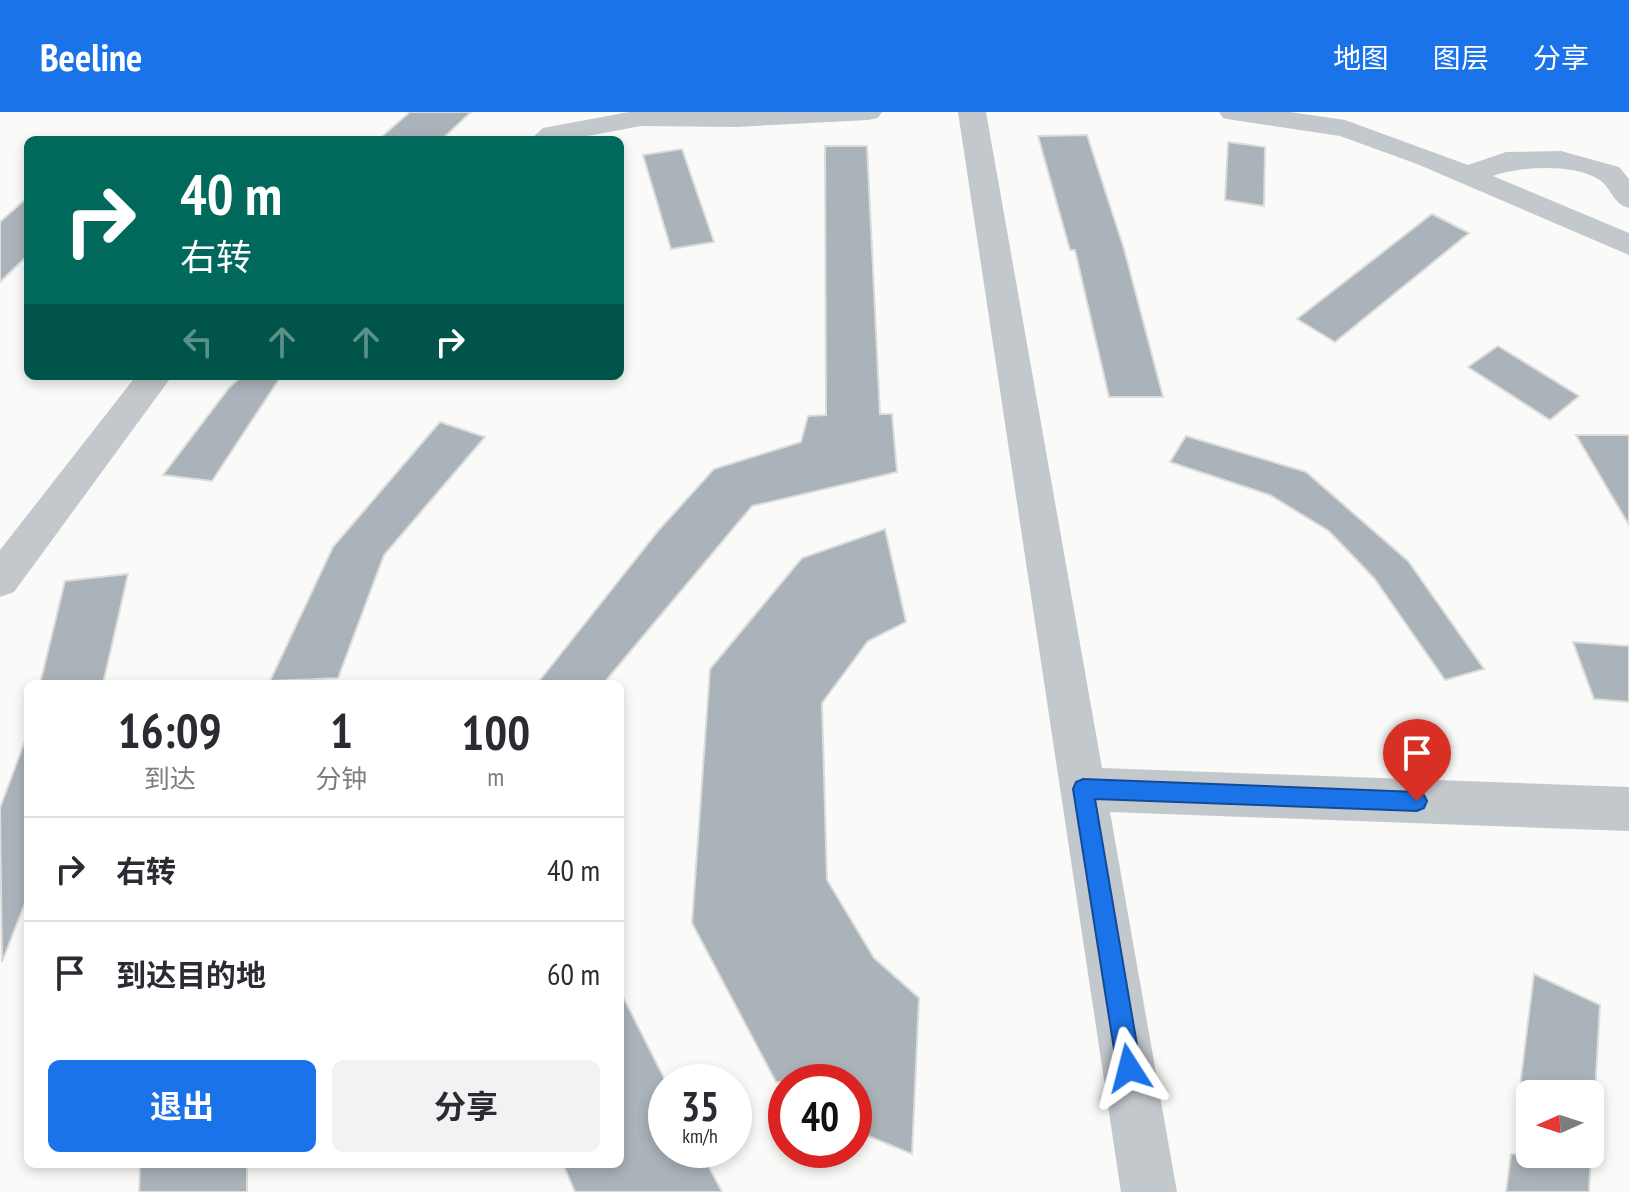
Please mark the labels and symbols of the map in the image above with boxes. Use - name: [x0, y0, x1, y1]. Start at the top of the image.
- pin: [1383, 719, 1451, 801]
- position arrow: [1087, 1026, 1171, 1110]
- speed limit sign: 40: [768, 1064, 872, 1168]
- north arrow: [1516, 1080, 1604, 1168]

